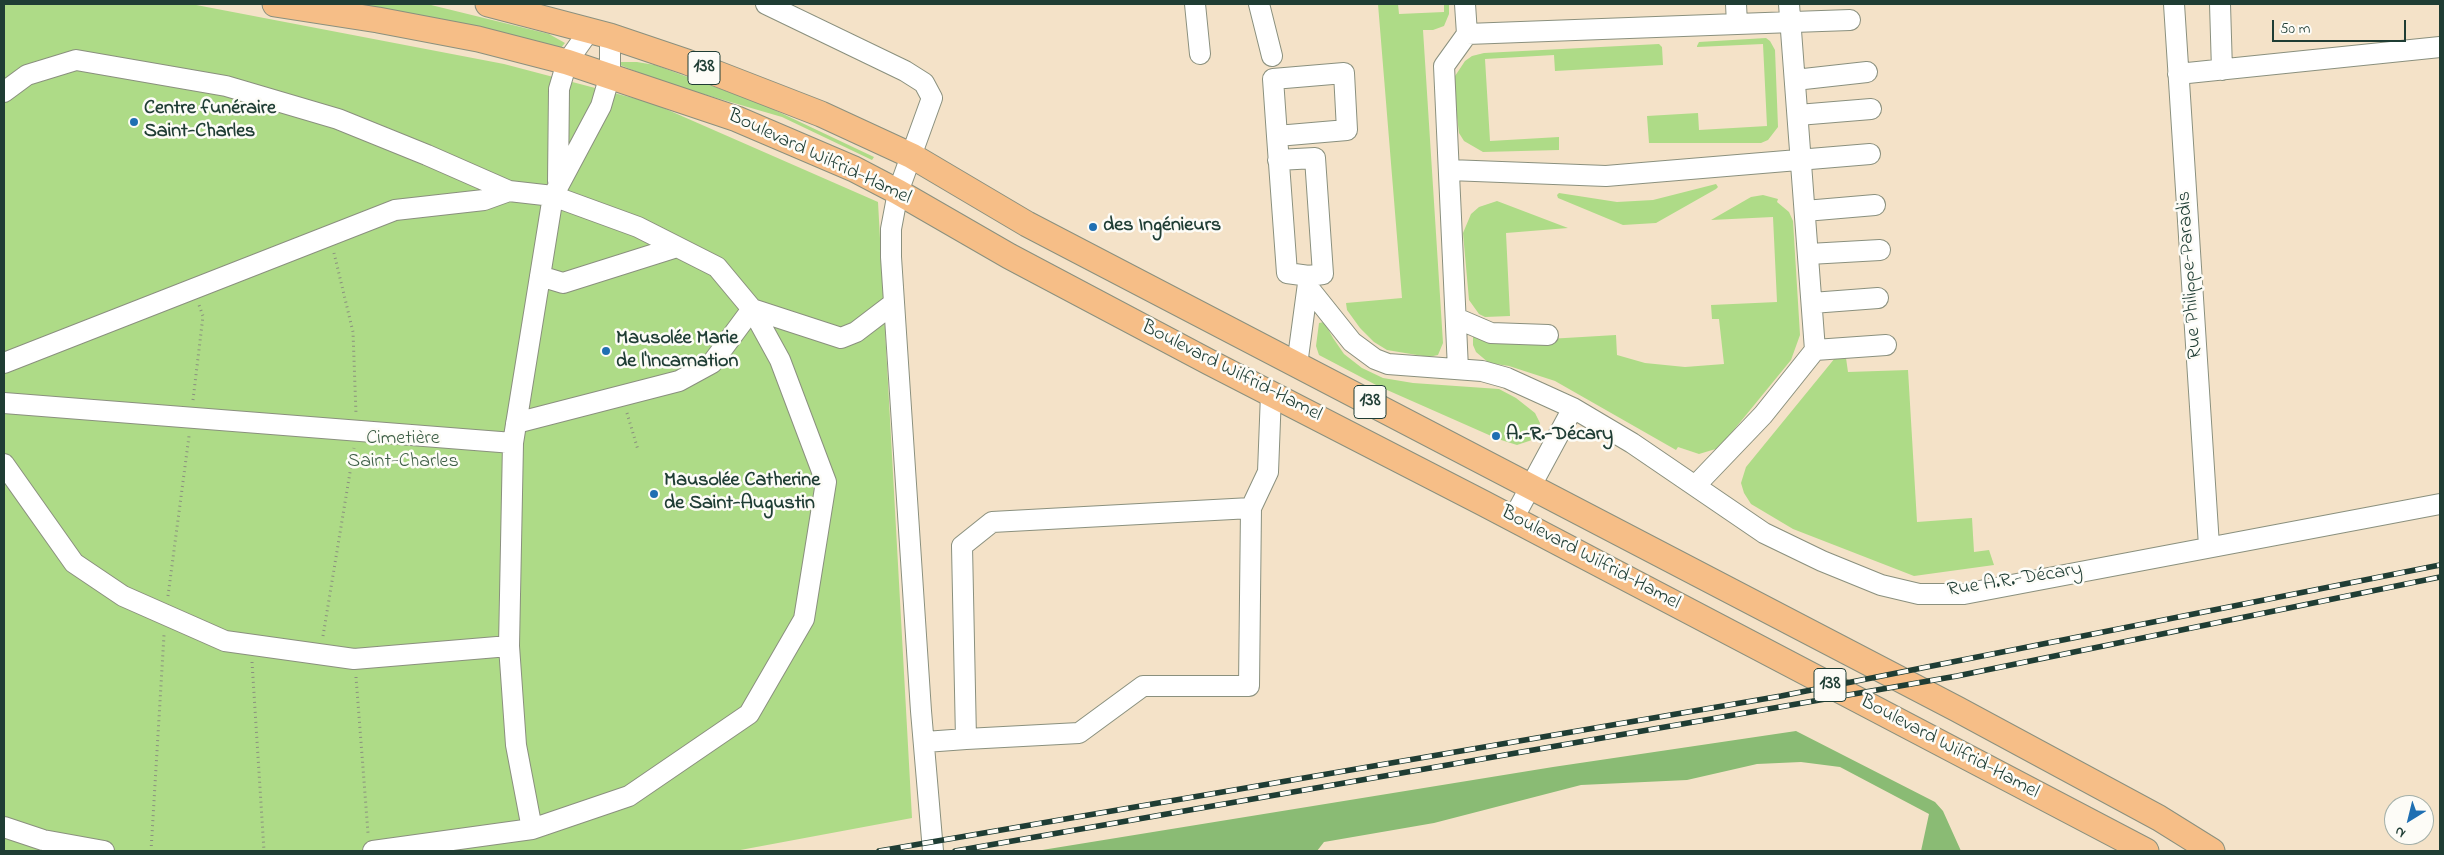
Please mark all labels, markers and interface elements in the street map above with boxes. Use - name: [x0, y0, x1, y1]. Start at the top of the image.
- scale bar: [2274, 10, 2408, 42]
- text: 50 m: [2280, 18, 2310, 40]
- road number: 138: [688, 52, 720, 84]
- place label: Centre funéraire Saint-Charles: [144, 98, 276, 145]
- street label: Boulevard Wilfrid-Hamel: [724, 105, 914, 211]
- marker: Centre funéraire Saint-Charles: [128, 116, 140, 128]
- street label: Rue Philippe-Paradis: [2173, 190, 2209, 360]
- place label: des Ingénieurs: [1103, 215, 1221, 239]
- marker: des Ingénieurs: [1087, 221, 1099, 233]
- street label: Boulevard Wilfrid-Hamel: [1137, 316, 1325, 428]
- place label: Mausolée Marie de l'Incarnation: [616, 328, 738, 375]
- marker: Mausolée Marie de l'Incarnation: [600, 345, 612, 357]
- road number: 138: [1354, 386, 1386, 418]
- place label: A.-R.-Décary: [1506, 424, 1613, 448]
- park label: Cimetière Saint-Charles: [347, 428, 459, 475]
- marker: A.-R.-Décary: [1490, 430, 1502, 442]
- place label: Mausolée Catherine de Saint-Augustin: [664, 470, 820, 517]
- marker: Mausolée Catherine de Saint-Augustin: [648, 488, 660, 500]
- street label: Boulevard Wilfrid-Hamel: [1496, 502, 1684, 616]
- street label: Rue A.R.-Décary: [1946, 559, 2084, 603]
- road number: 138: [1814, 668, 1846, 702]
- street label: Boulevard Wilfrid-Hamel: [1855, 691, 2043, 805]
- north arrow: [2384, 795, 2434, 845]
- text: N: [2390, 820, 2410, 843]

